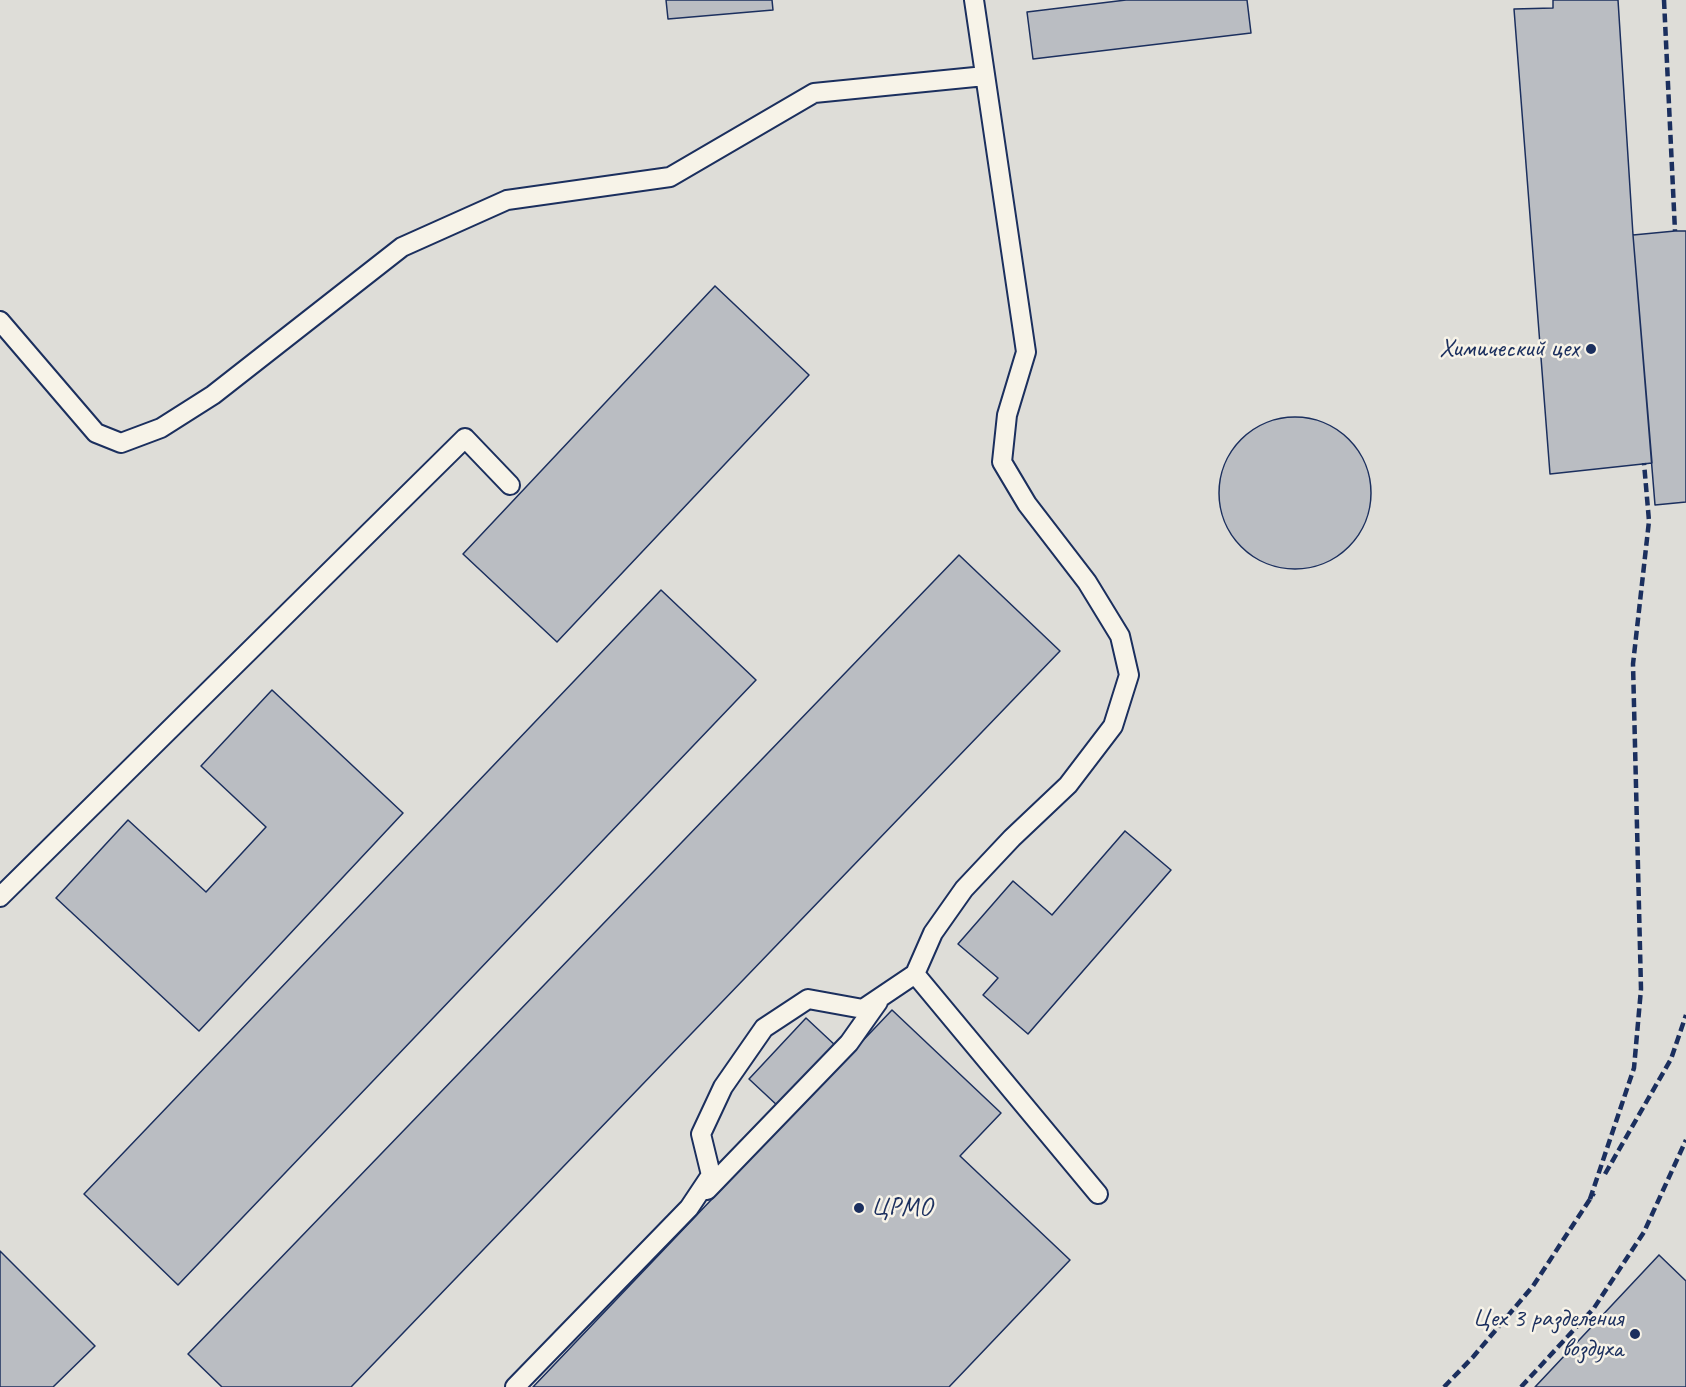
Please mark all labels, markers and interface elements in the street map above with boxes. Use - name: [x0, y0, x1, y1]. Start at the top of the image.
- place label: Химический цех: [1439, 333, 1579, 365]
- marker: Химический цех: [1584, 342, 1598, 356]
- place label: ЦРМО: [871, 1192, 932, 1224]
- marker: ЦРМО: [852, 1201, 866, 1215]
- place label: Цех 3 разделения воздуха: [1472, 1303, 1623, 1364]
- marker: Цех 3 разделения воздуха: [1628, 1327, 1642, 1341]

